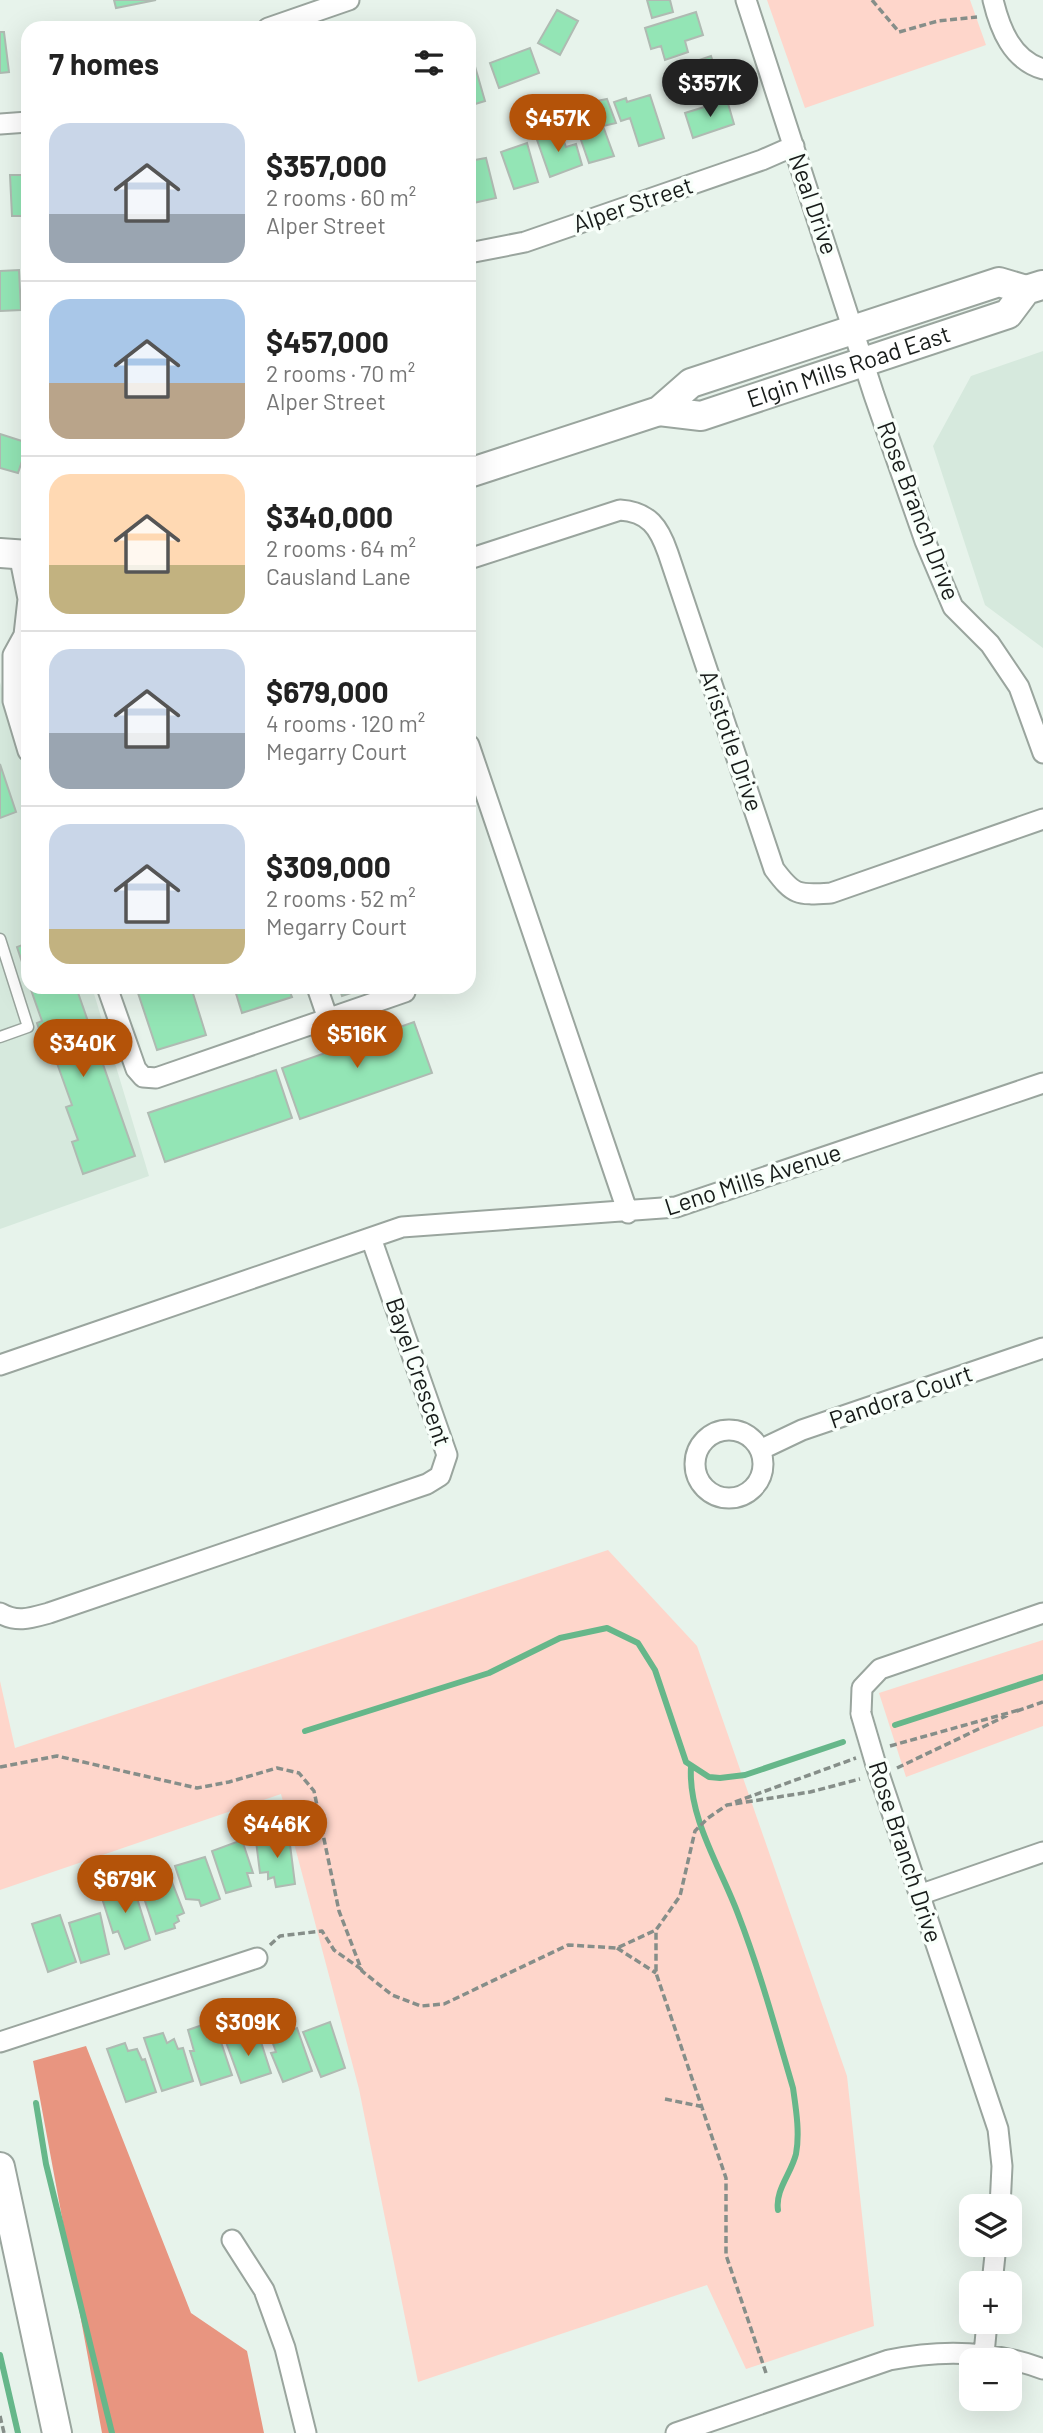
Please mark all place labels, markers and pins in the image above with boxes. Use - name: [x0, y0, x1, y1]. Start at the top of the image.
- pin: $357K: [661, 60, 759, 119]
- pin: $457K: [509, 94, 607, 154]
- pin: $516K: [308, 1010, 406, 1070]
- pin: $340K: [34, 1020, 132, 1079]
- pin: $446K: [228, 1800, 326, 1860]
- pin: $679K: [76, 1856, 174, 1915]
- pin: $309K: [199, 1998, 297, 2058]

